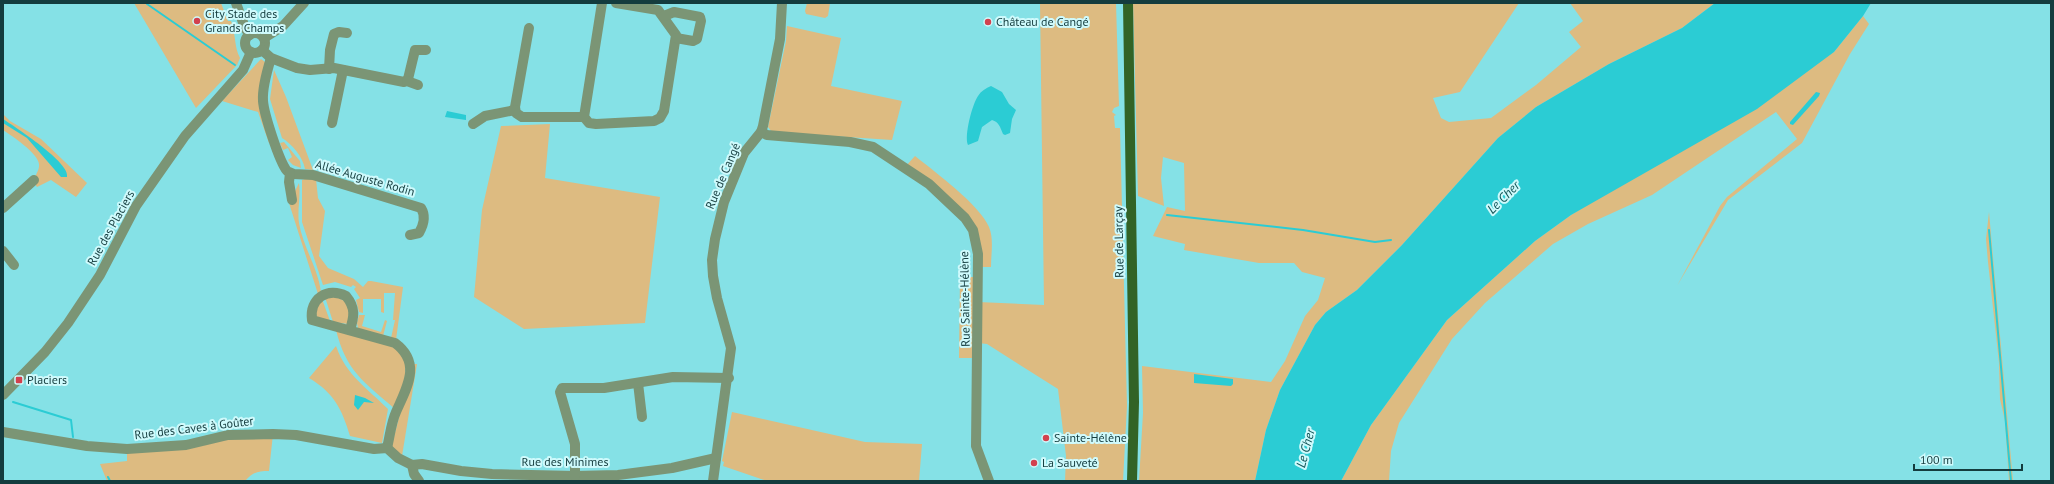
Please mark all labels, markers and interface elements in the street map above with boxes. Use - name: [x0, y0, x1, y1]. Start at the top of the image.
- place label: City Stade des Grands Champs: [205, 6, 284, 35]
- place label: Château de Cangé: [996, 14, 1089, 29]
- marker: City Stade des Grands Champs: [192, 16, 202, 26]
- marker: Château de Cangé: [983, 17, 993, 27]
- street label: Rue de Cangé: [702, 141, 743, 211]
- street label: Allée Auguste Rodin: [314, 156, 417, 199]
- water label: Le Cher: [1483, 177, 1524, 217]
- street label: Rue des Placiers: [84, 188, 137, 268]
- street label: Rue de Larçay: [1110, 206, 1127, 278]
- street label: Rue Sainte-Hélène: [956, 251, 973, 347]
- place label: Placiers: [27, 372, 67, 387]
- marker: Placiers: [14, 375, 24, 385]
- street label: Rue des Caves à Goûter: [134, 413, 254, 442]
- water label: Le Cher: [1292, 426, 1319, 469]
- place label: Sainte-Hélène: [1054, 430, 1127, 445]
- marker: Sainte-Hélène: [1041, 433, 1051, 443]
- scale bar: [1914, 446, 2022, 472]
- text: 100 m: [1920, 452, 1953, 467]
- street label: Rue des Minimes: [522, 454, 608, 469]
- place label: La Sauveté: [1042, 455, 1098, 470]
- marker: La Sauveté: [1029, 458, 1039, 468]

